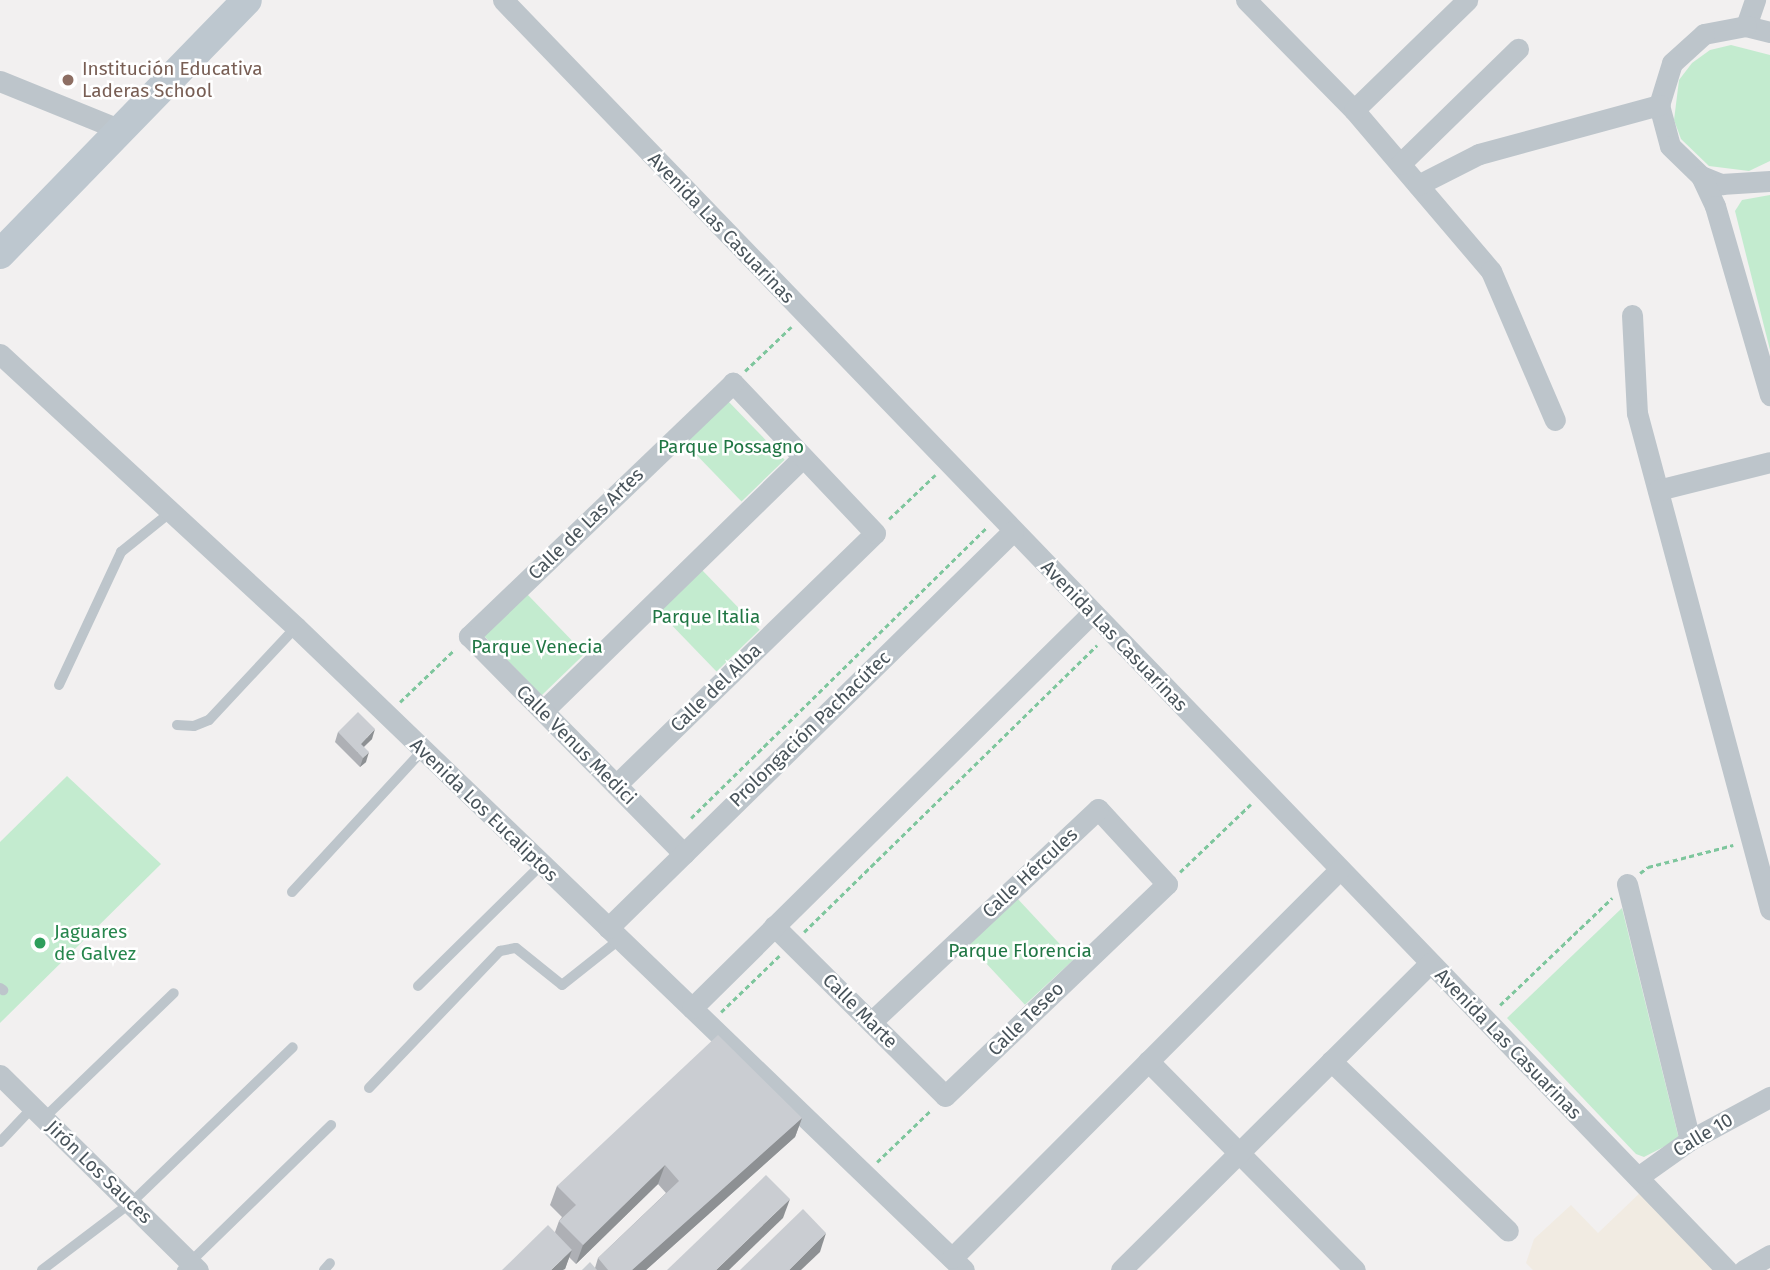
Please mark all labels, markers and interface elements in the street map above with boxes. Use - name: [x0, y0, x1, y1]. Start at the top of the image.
- place label: Institución Educativa Laderas School: [82, 58, 262, 102]
- marker: Institución Educativa Laderas School: [60, 72, 76, 88]
- street label: Avenida Las Casuarinas: [643, 148, 799, 308]
- park label: Parque Possagno: [658, 436, 804, 458]
- street label: Calle de Las Artes: [524, 463, 648, 585]
- street label: Avenida Las Casuarinas: [1036, 556, 1192, 716]
- park label: Parque Italia: [652, 606, 760, 628]
- park label: Parque Venecia: [471, 636, 603, 658]
- street label: Calle del Alba: [666, 639, 766, 737]
- street label: Prolongación Pachacútec: [725, 646, 895, 812]
- street label: Calle Venus Medici: [511, 680, 641, 810]
- street label: Avenida Los Eucaliptos: [405, 734, 563, 886]
- street label: Calle Hércules: [978, 823, 1082, 923]
- place label: Jaguares de Galvez: [54, 921, 136, 965]
- marker: Jaguares de Galvez: [32, 935, 48, 951]
- park label: Parque Florencia: [948, 940, 1092, 962]
- street label: Avenida Las Casuarinas: [1430, 964, 1586, 1124]
- street label: Calle Marte: [818, 969, 902, 1053]
- street label: Calle Teseo: [983, 977, 1069, 1061]
- street label: Calle 10: [1669, 1108, 1737, 1162]
- street label: Jirón Los Sauces: [41, 1116, 157, 1228]

